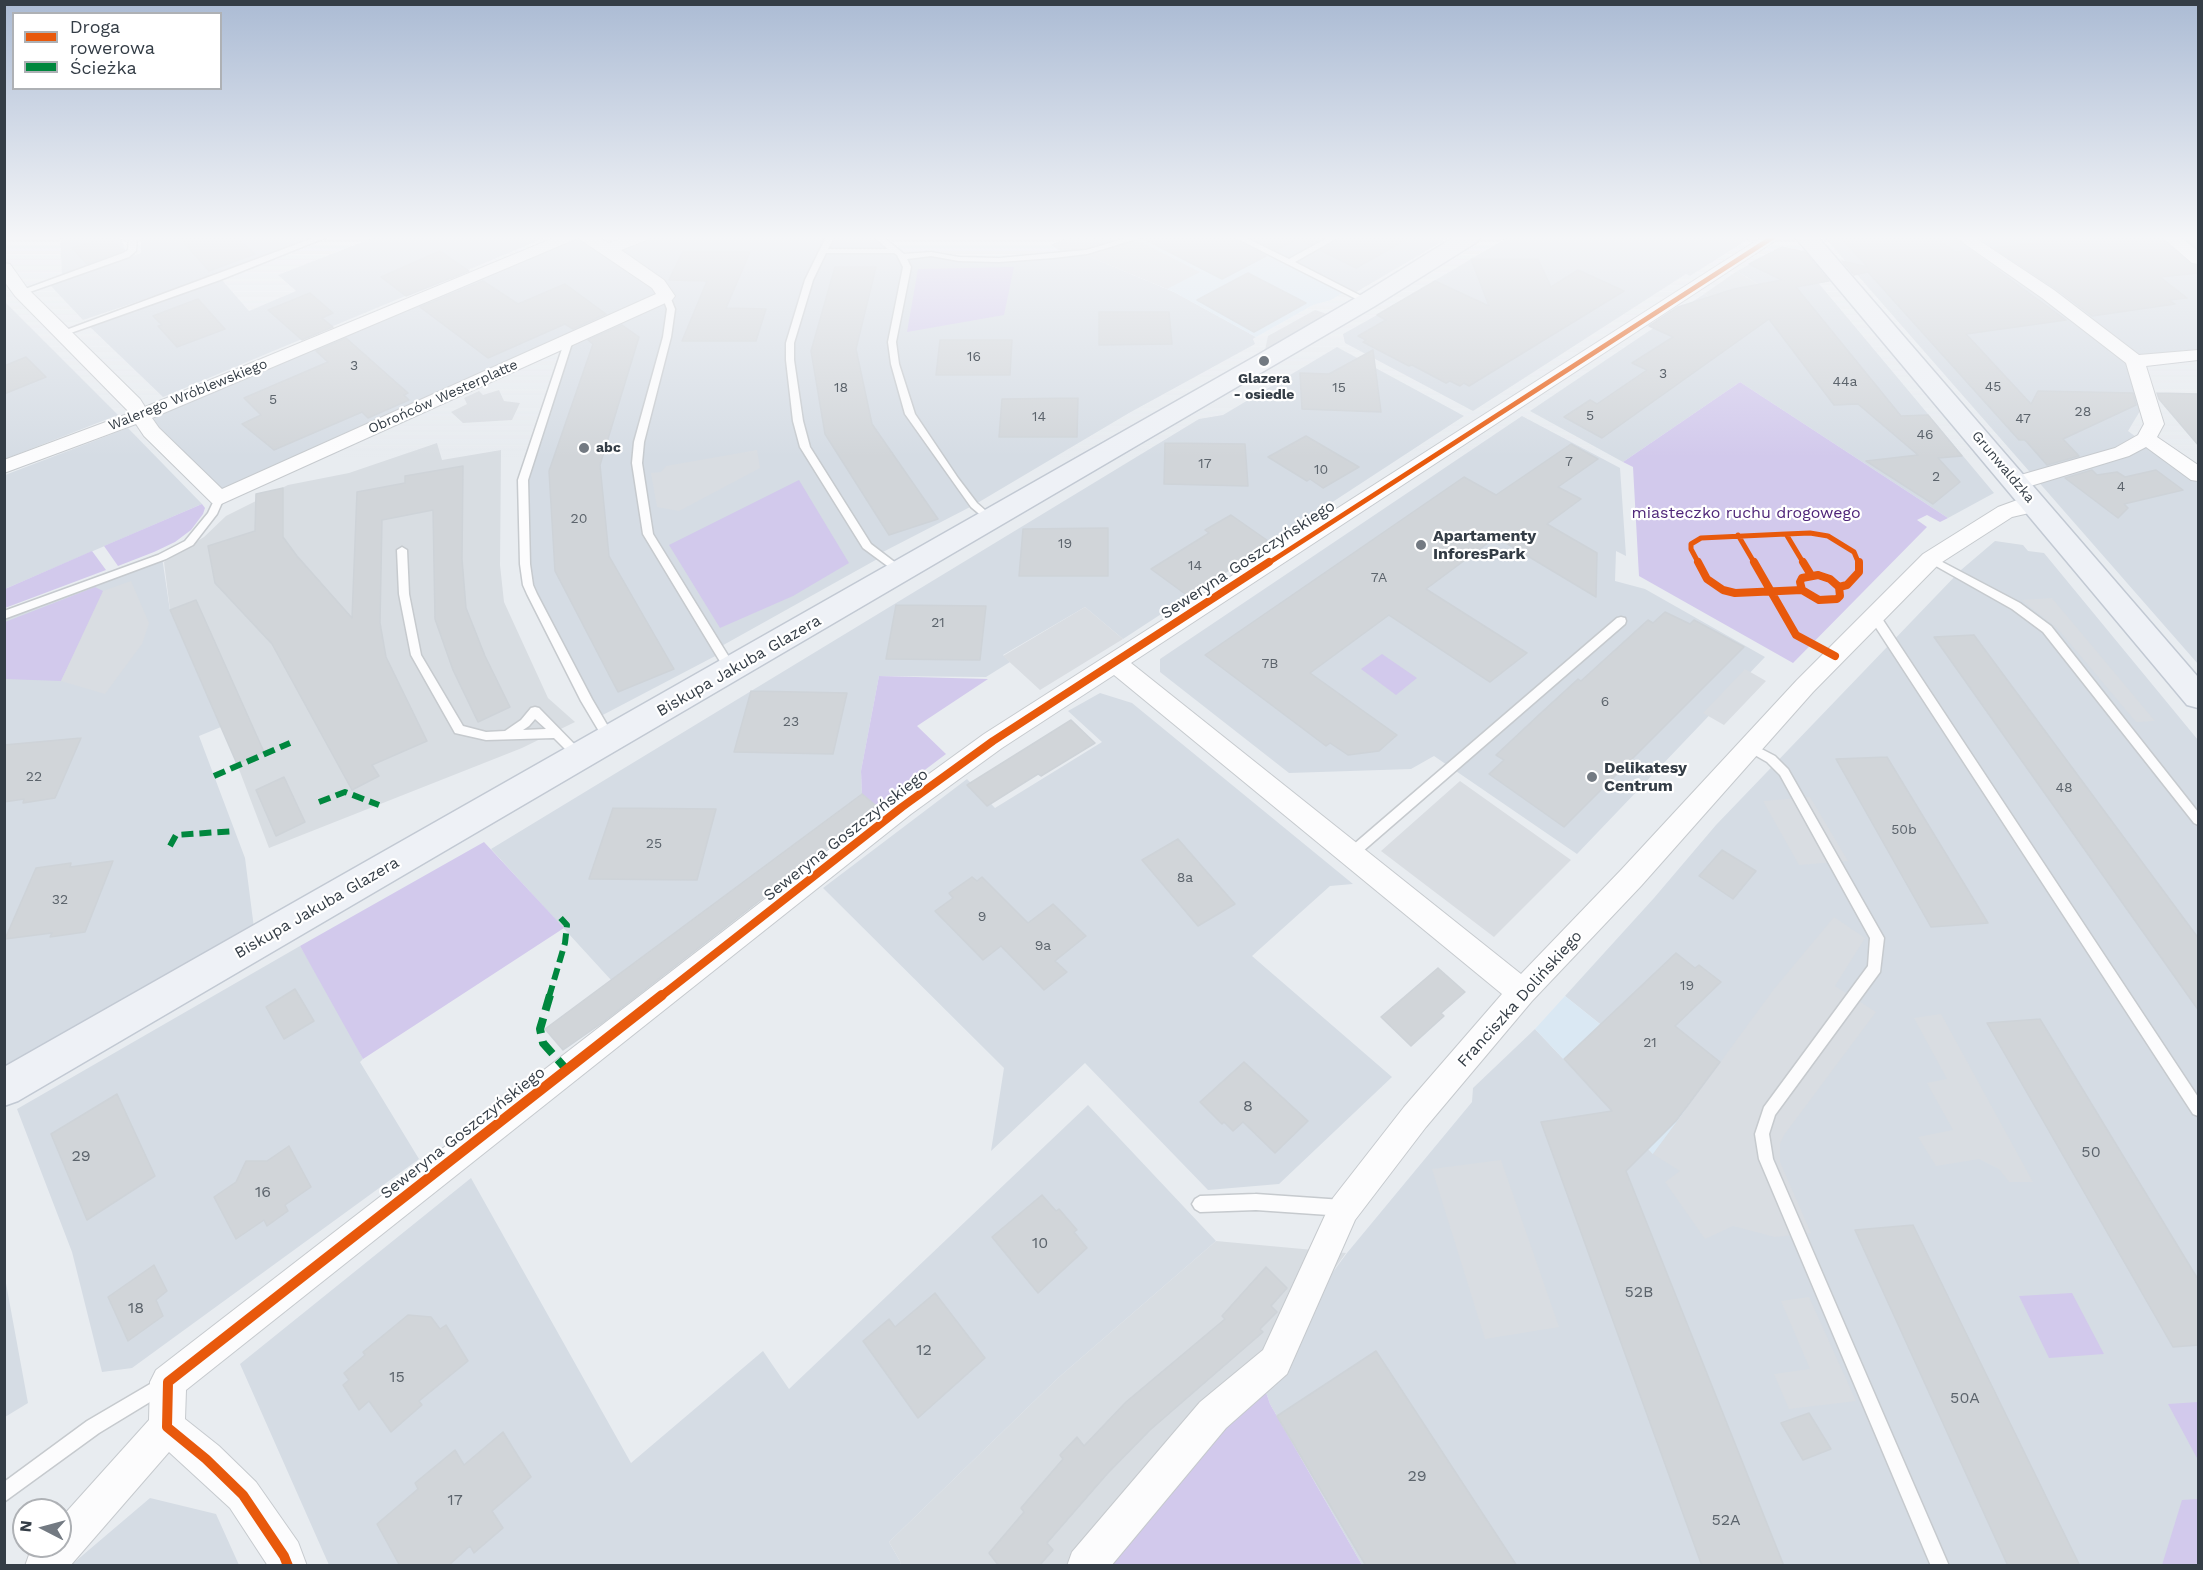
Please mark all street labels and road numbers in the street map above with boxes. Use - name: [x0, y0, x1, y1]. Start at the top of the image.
- street label: Walerego Wróblewskiego: [106, 355, 270, 435]
- street label: Obrońców Westerplatte: [366, 356, 520, 438]
- street label: Grunwaldzka: [1968, 428, 2038, 506]
- street label: Seweryna Goszczyńskiego: [1157, 496, 1339, 624]
- street label: Biskupa Jakuba Glazera: [653, 611, 825, 721]
- street label: Seweryna Goszczyńskiego: [760, 765, 932, 905]
- street label: Biskupa Jakuba Glazera: [231, 853, 403, 963]
- street label: Franciszka Dolińskiego: [1454, 927, 1586, 1071]
- street label: Seweryna Goszczyńskiego: [377, 1063, 549, 1203]

